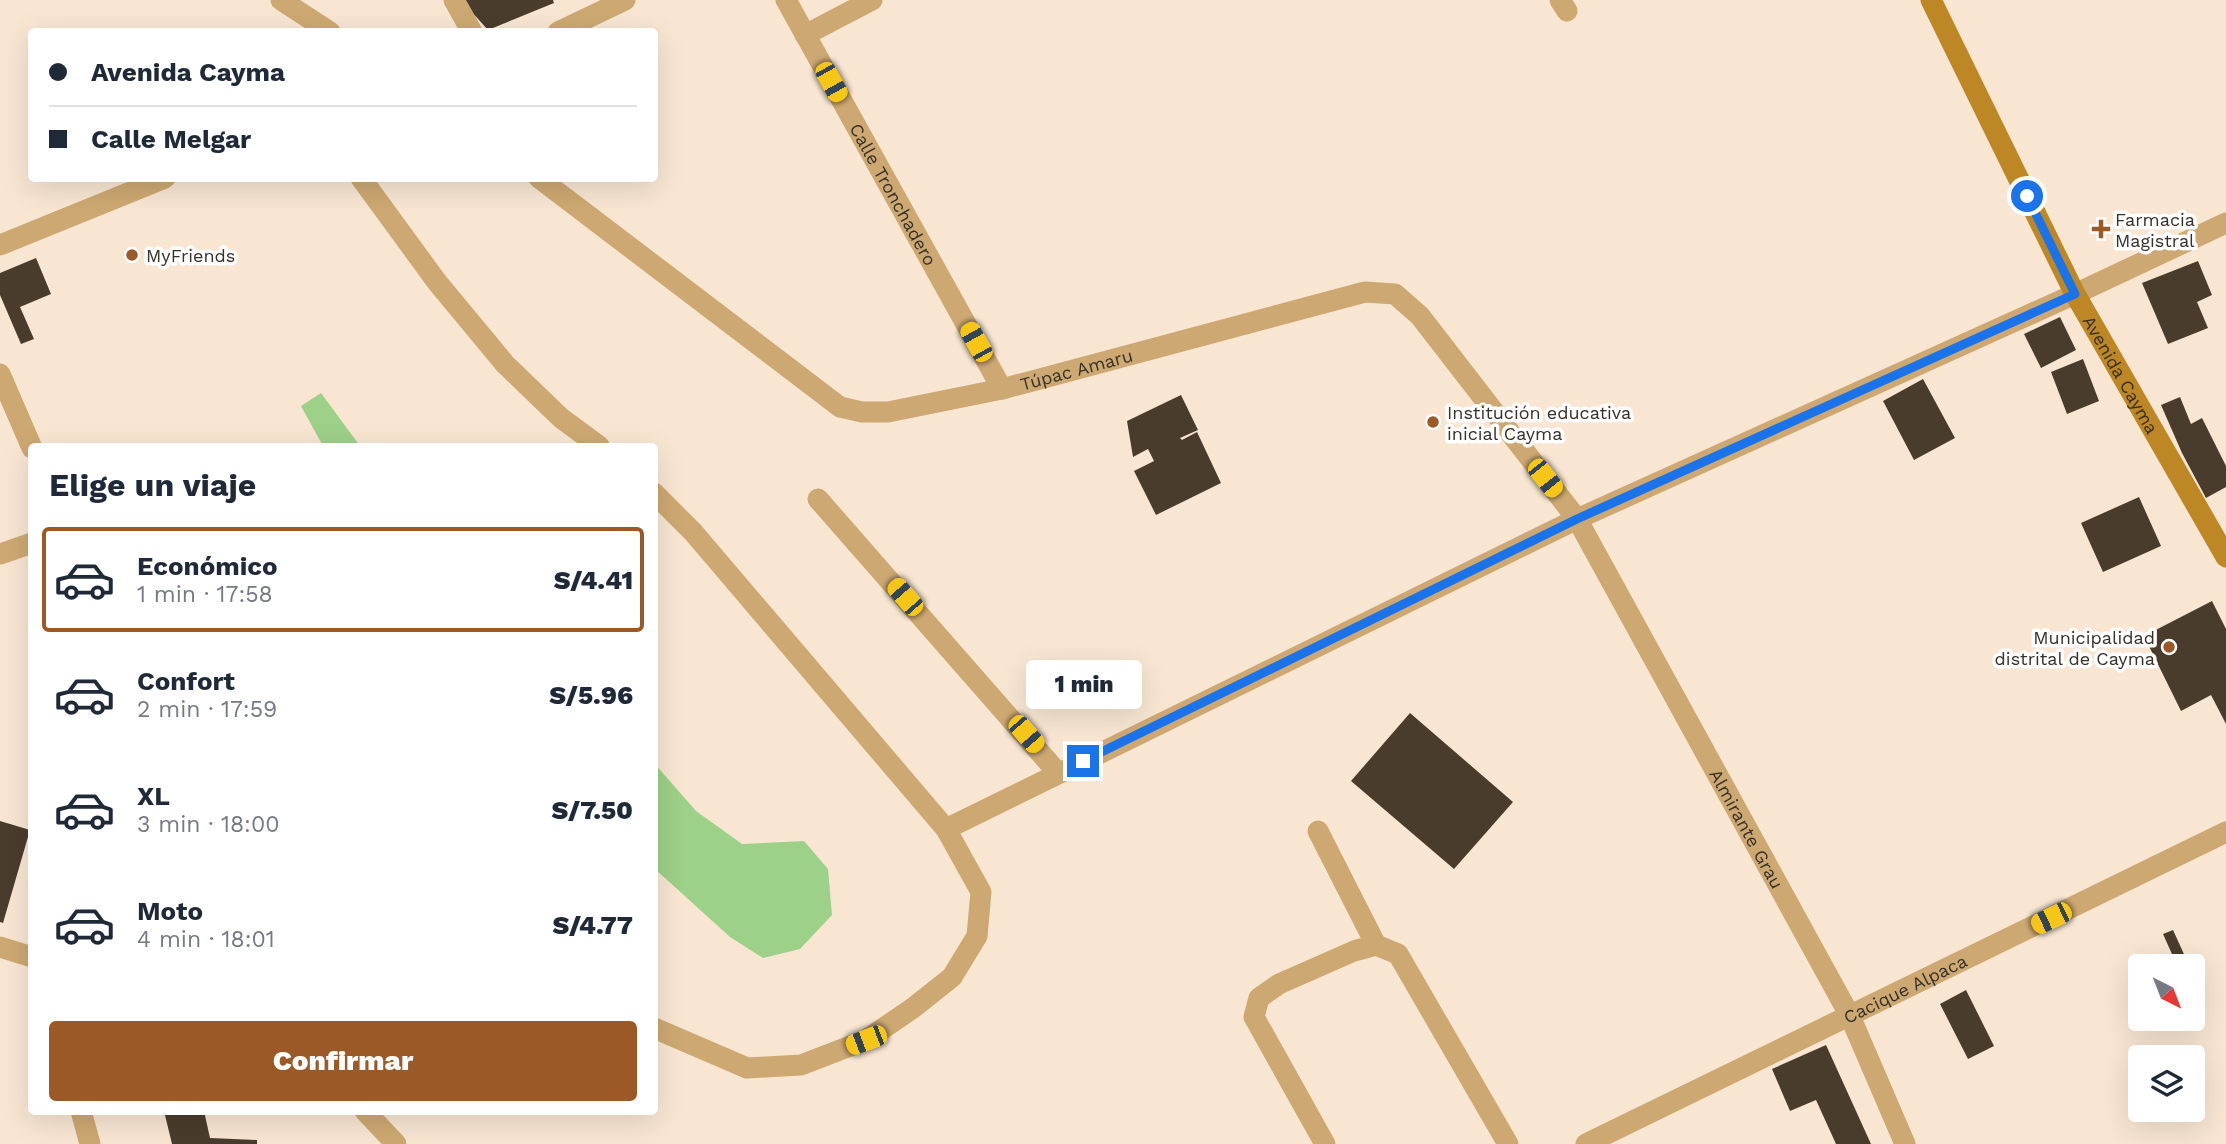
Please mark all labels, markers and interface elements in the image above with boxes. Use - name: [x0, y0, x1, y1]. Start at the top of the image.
- text: Avenida Cayma: [91, 57, 285, 87]
- car: [812, 59, 851, 105]
- street label: Calle Tronchadero: [846, 119, 942, 269]
- text: Calle Melgar: [91, 124, 251, 154]
- route start: [2011, 180, 2043, 212]
- place label: Farmacia Magistral: [2115, 209, 2195, 251]
- marker: Farmacia Magistral: [2093, 221, 2109, 237]
- place label: MyFriends: [146, 245, 235, 266]
- marker: MyFriends: [124, 247, 140, 263]
- street label: Avenida Cayma: [2079, 311, 2163, 437]
- car: [957, 319, 996, 365]
- street label: Túpac Amaru: [1018, 344, 1135, 394]
- place label: Institución educativa inicial Cayma: [1447, 402, 1631, 444]
- marker: Institución educativa inicial Cayma: [1425, 414, 1441, 430]
- car: [1524, 455, 1567, 501]
- text: Elige un viaje: [49, 466, 256, 504]
- icon: car: [53, 548, 116, 611]
- text: Económico: [137, 551, 278, 581]
- text: S/4.41: [554, 565, 633, 595]
- car: [884, 574, 927, 620]
- text: 1 min · 17:58: [137, 581, 273, 608]
- place label: Municipalidad distrital de Cayma: [1995, 627, 2155, 669]
- marker: Municipalidad distrital de Cayma: [2161, 639, 2177, 655]
- callout: 1 min: [1025, 660, 1141, 708]
- icon: car: [53, 663, 116, 726]
- text: Confort: [137, 666, 235, 696]
- text: 1 min: [1054, 671, 1114, 698]
- text: S/5.96: [549, 680, 633, 710]
- text: 2 min · 17:59: [137, 696, 277, 723]
- car: [1005, 711, 1048, 757]
- route end: [1067, 745, 1099, 777]
- street label: Almirante Grau: [1706, 765, 1788, 892]
- icon: car: [53, 778, 116, 841]
- text: XL: [137, 781, 170, 811]
- text: S/7.50: [552, 795, 633, 825]
- text: 3 min · 18:00: [137, 811, 280, 838]
- icon: car: [53, 893, 116, 956]
- text: Moto: [137, 896, 203, 926]
- car: [2028, 899, 2075, 937]
- text: S/4.77: [553, 910, 633, 940]
- text: 4 min · 18:01: [137, 926, 275, 953]
- street label: Cacique Alpaca: [1840, 949, 1970, 1027]
- north arrow: [2128, 954, 2205, 1031]
- map controls: [2128, 954, 2205, 1122]
- button: Confirmar: [49, 1021, 637, 1101]
- car: [843, 1023, 890, 1057]
- button: layers: [2128, 1045, 2205, 1122]

